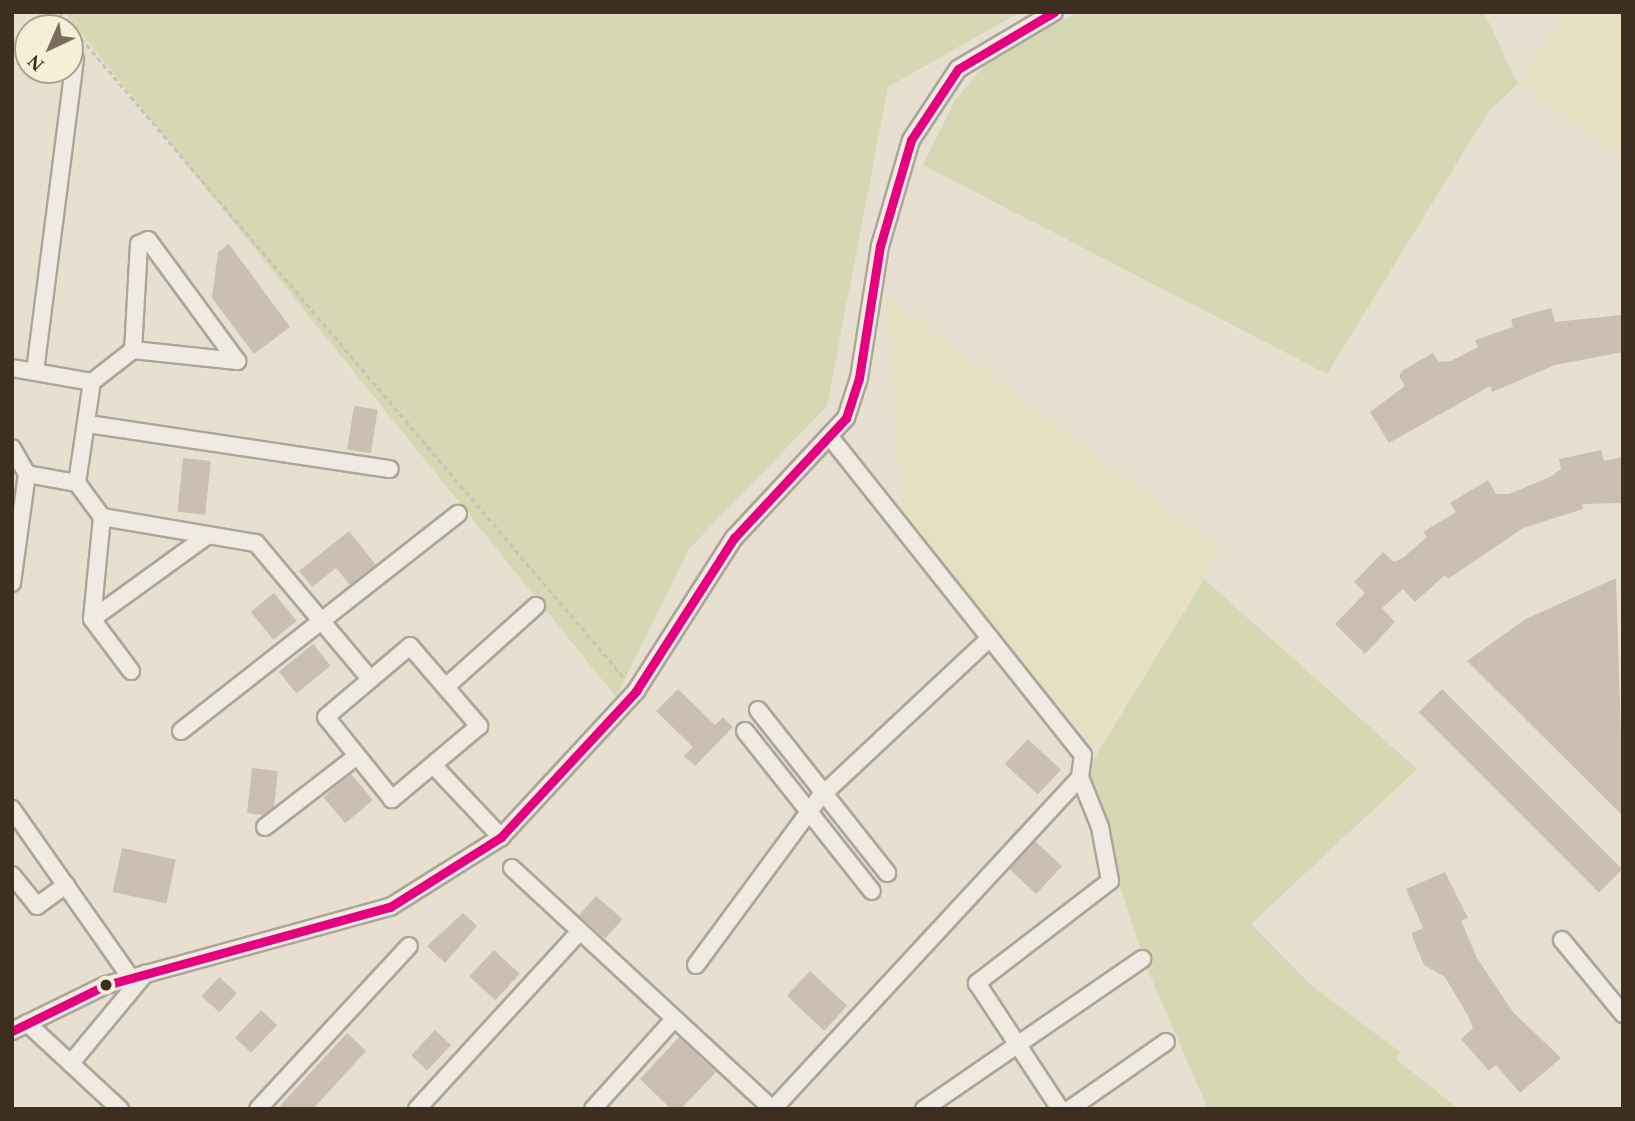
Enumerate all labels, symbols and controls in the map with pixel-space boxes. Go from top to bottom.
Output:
north arrow [14,14,84,84]
text: N [23,51,48,75]
unlabelled marker [99,978,113,992]

